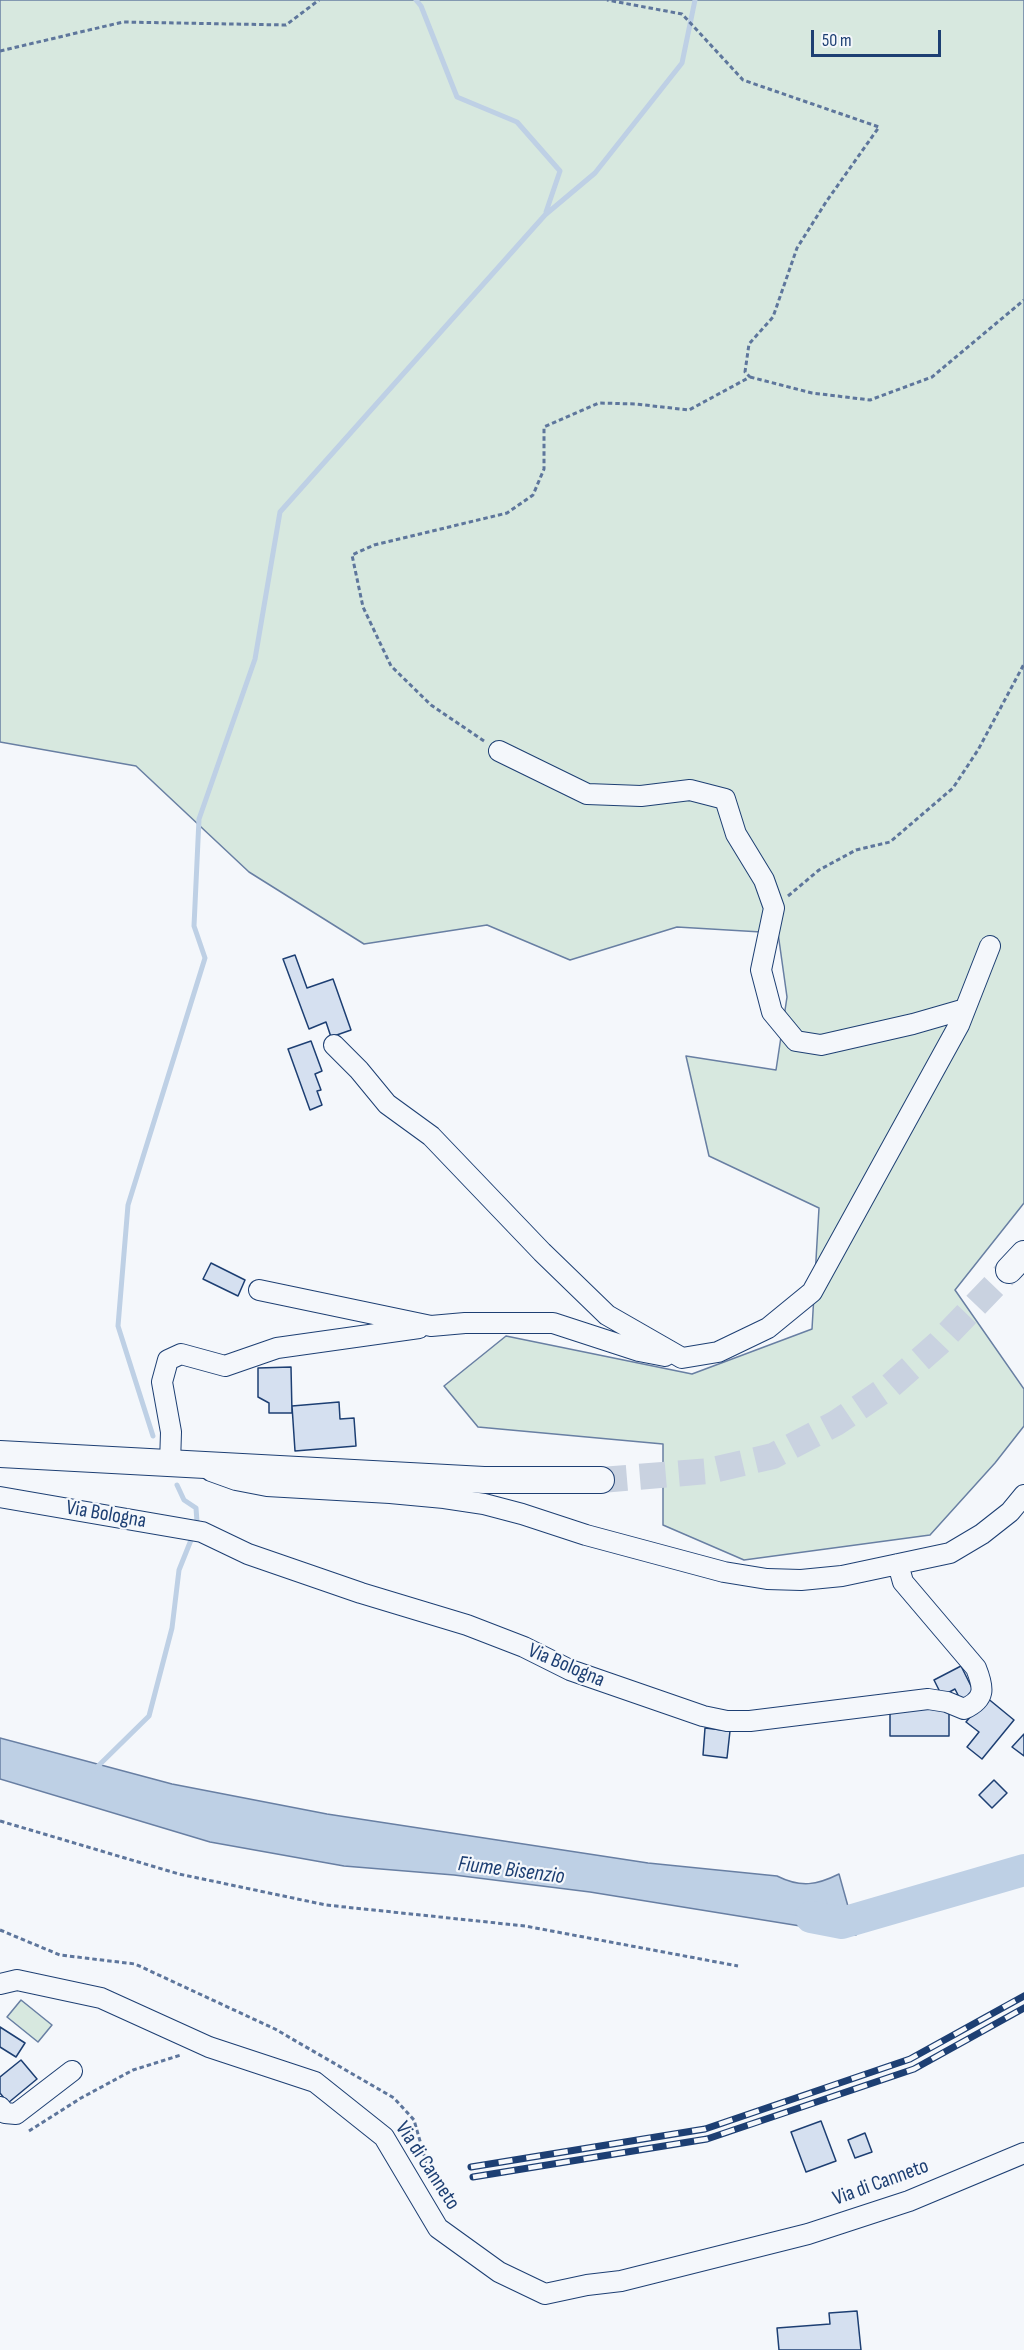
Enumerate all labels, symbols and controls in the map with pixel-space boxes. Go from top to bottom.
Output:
scale bar [814,18,944,56]
text: 50 m [822,30,852,51]
street label: Via Bologna [64,1496,148,1534]
street label: Via Bologna [524,1639,608,1693]
water label: Fiume Bisenzio [456,1851,566,1891]
street label: Via di Canneto [389,2117,465,2215]
street label: Via di Canneto [830,2154,932,2212]

